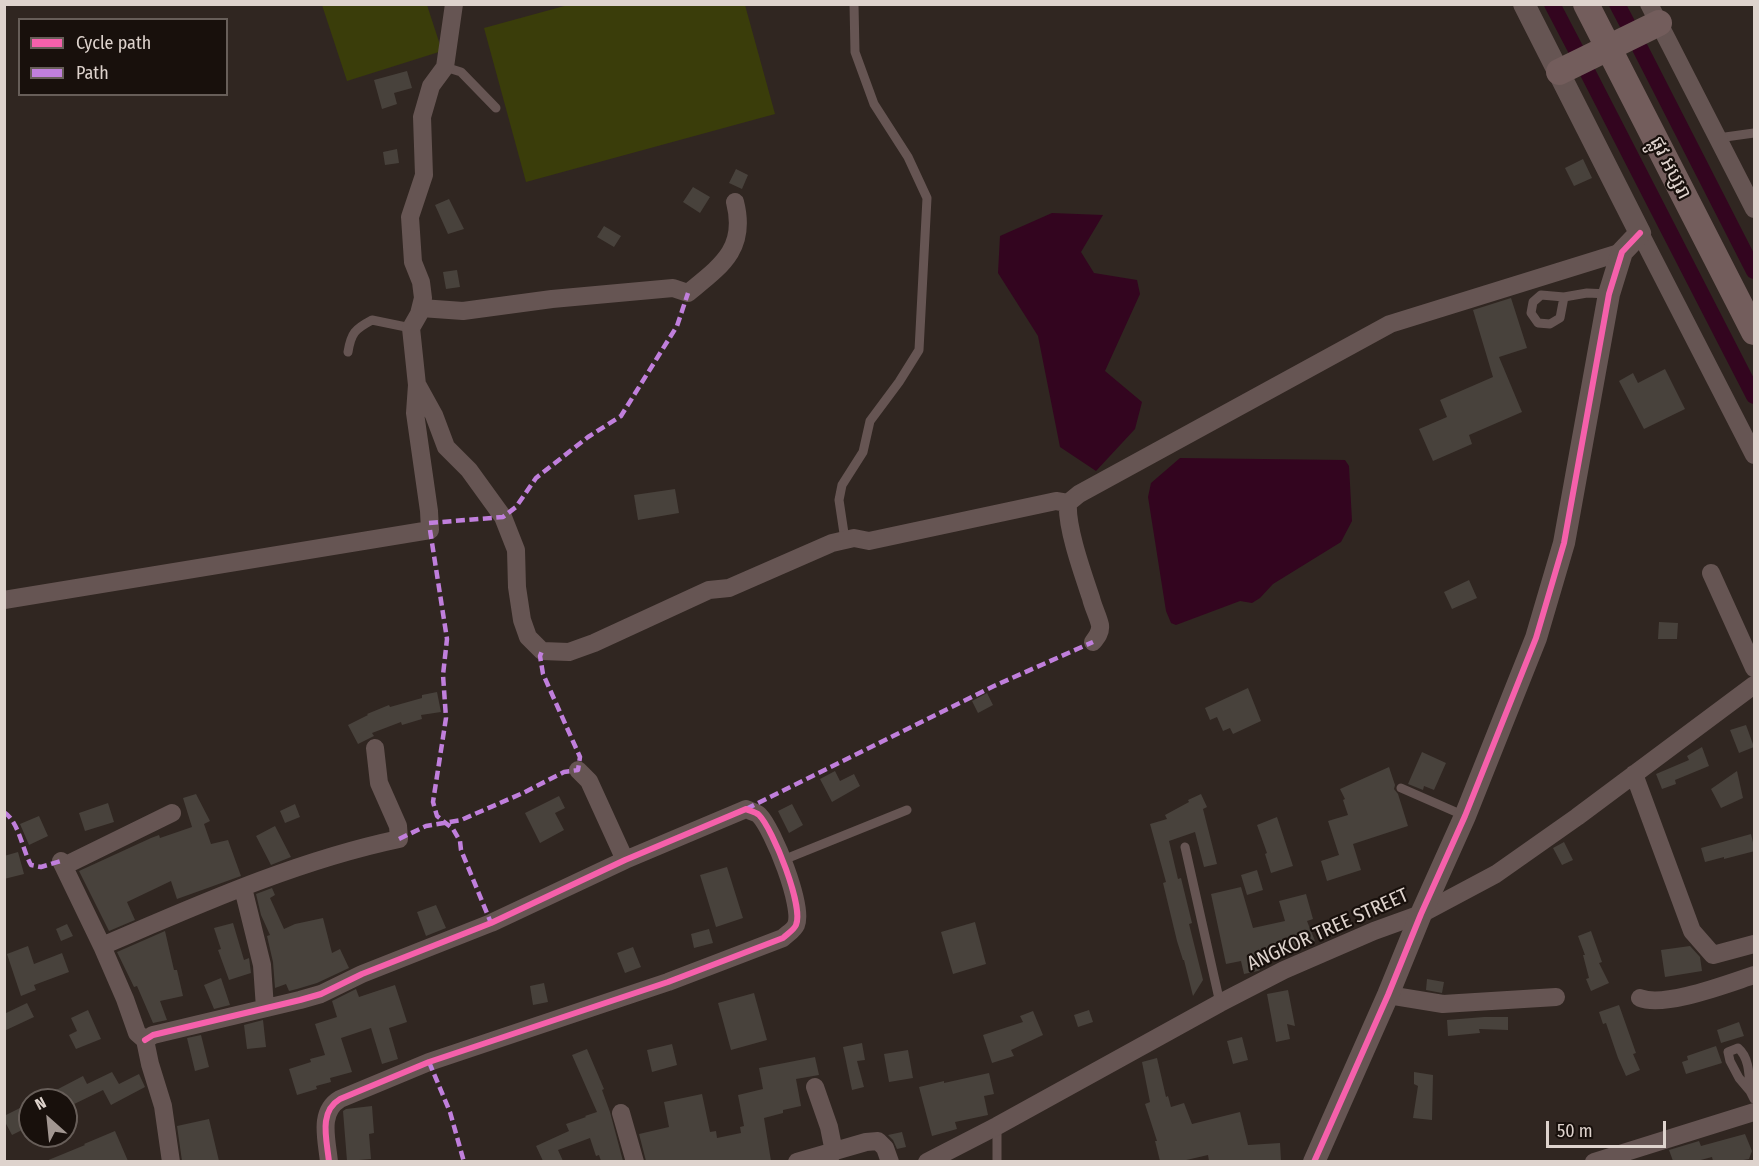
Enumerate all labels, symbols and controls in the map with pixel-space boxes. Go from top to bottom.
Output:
legend [18,18,228,96]
text: Cycle path [76,32,151,54]
text: Path [76,62,109,84]
street label: ផ្លូវ អប្សរា [1644,132,1696,204]
street label: ANGKOR TREE STREET [1244,884,1412,976]
north arrow [18,1088,78,1148]
text: N [32,1093,49,1114]
scale bar [1549,1109,1669,1147]
text: 50 m [1557,1120,1593,1142]

